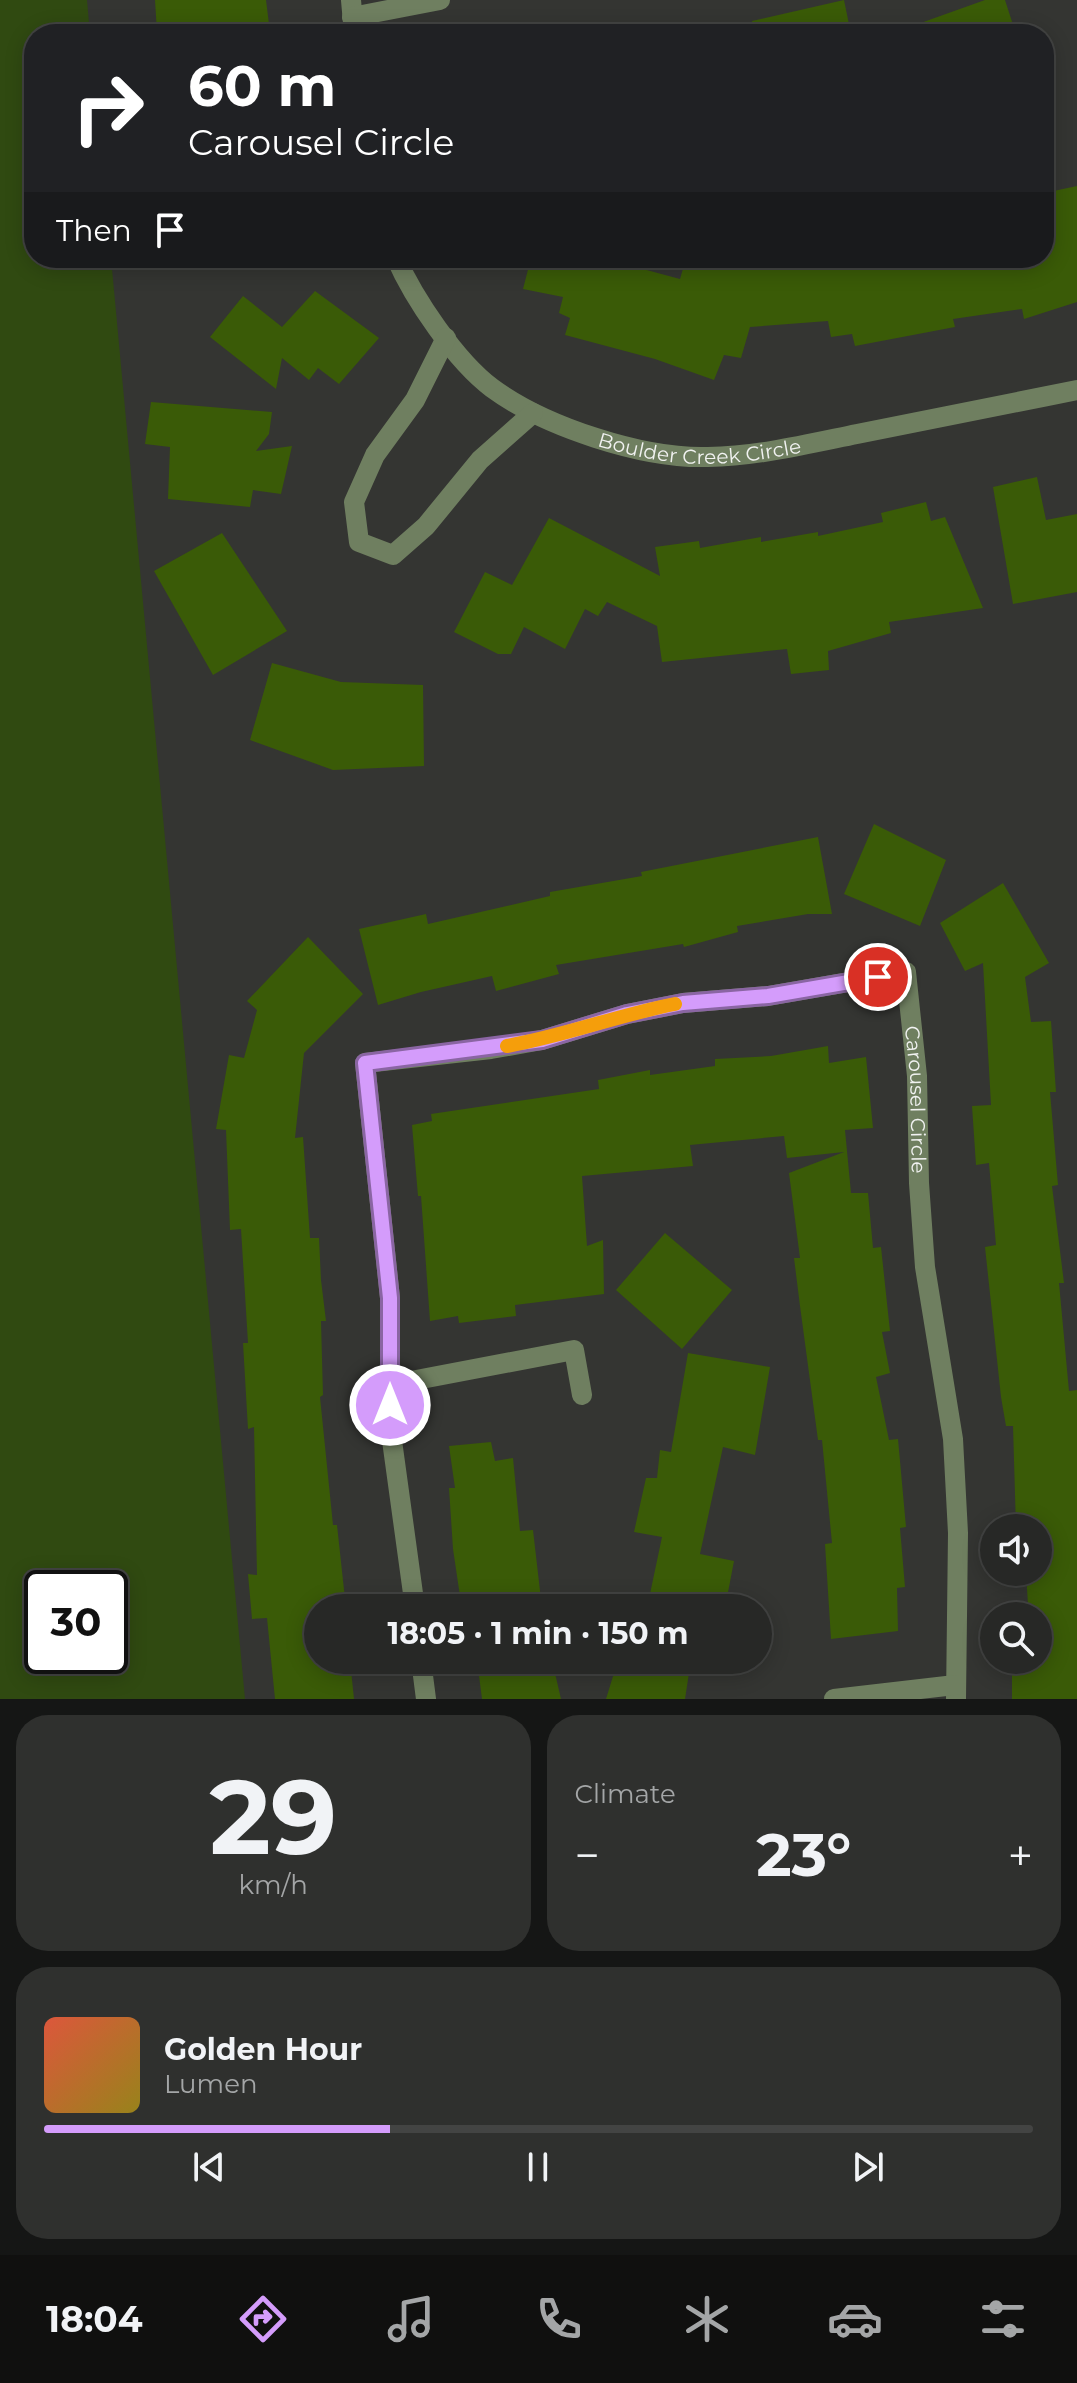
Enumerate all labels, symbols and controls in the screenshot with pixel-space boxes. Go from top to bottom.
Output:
text: 60 m [188,52,336,120]
icon: right [56,56,160,160]
text: Carousel Circle [188,120,454,164]
icon: arrive [148,208,192,252]
text: Then [56,212,132,249]
street label: Boulder Creek Circle [595,427,803,469]
pin [844,943,912,1011]
icon: arrive [856,955,900,999]
street label: Carousel Circle [900,1024,931,1174]
position arrow [348,1363,432,1447]
map controls [980,1514,1052,1674]
button: sound [980,1514,1052,1586]
speed limit sign: 30 [24,1570,128,1674]
button: search [980,1602,1052,1674]
text: 18:05 · 1 min · 150 m [387,1615,689,1652]
text: 29 [209,1753,337,1880]
text: Climate [575,1778,676,1810]
text: 23° [756,1818,851,1891]
text: − [575,1828,600,1882]
text: + [1008,1828,1033,1882]
text: km/h [239,1869,308,1901]
text: Golden Hour [164,2031,362,2068]
text: Lumen [164,2068,257,2100]
icon: previous [187,2145,231,2189]
icon: pause [516,2145,560,2189]
icon: next [846,2145,890,2189]
icon: directions [235,2291,291,2347]
icon: music [383,2291,439,2347]
icon: phone [531,2291,587,2347]
icon: climate [679,2291,735,2347]
icon: car [827,2291,883,2347]
icon: filters [975,2291,1031,2347]
text: 18:04 [46,2297,143,2341]

